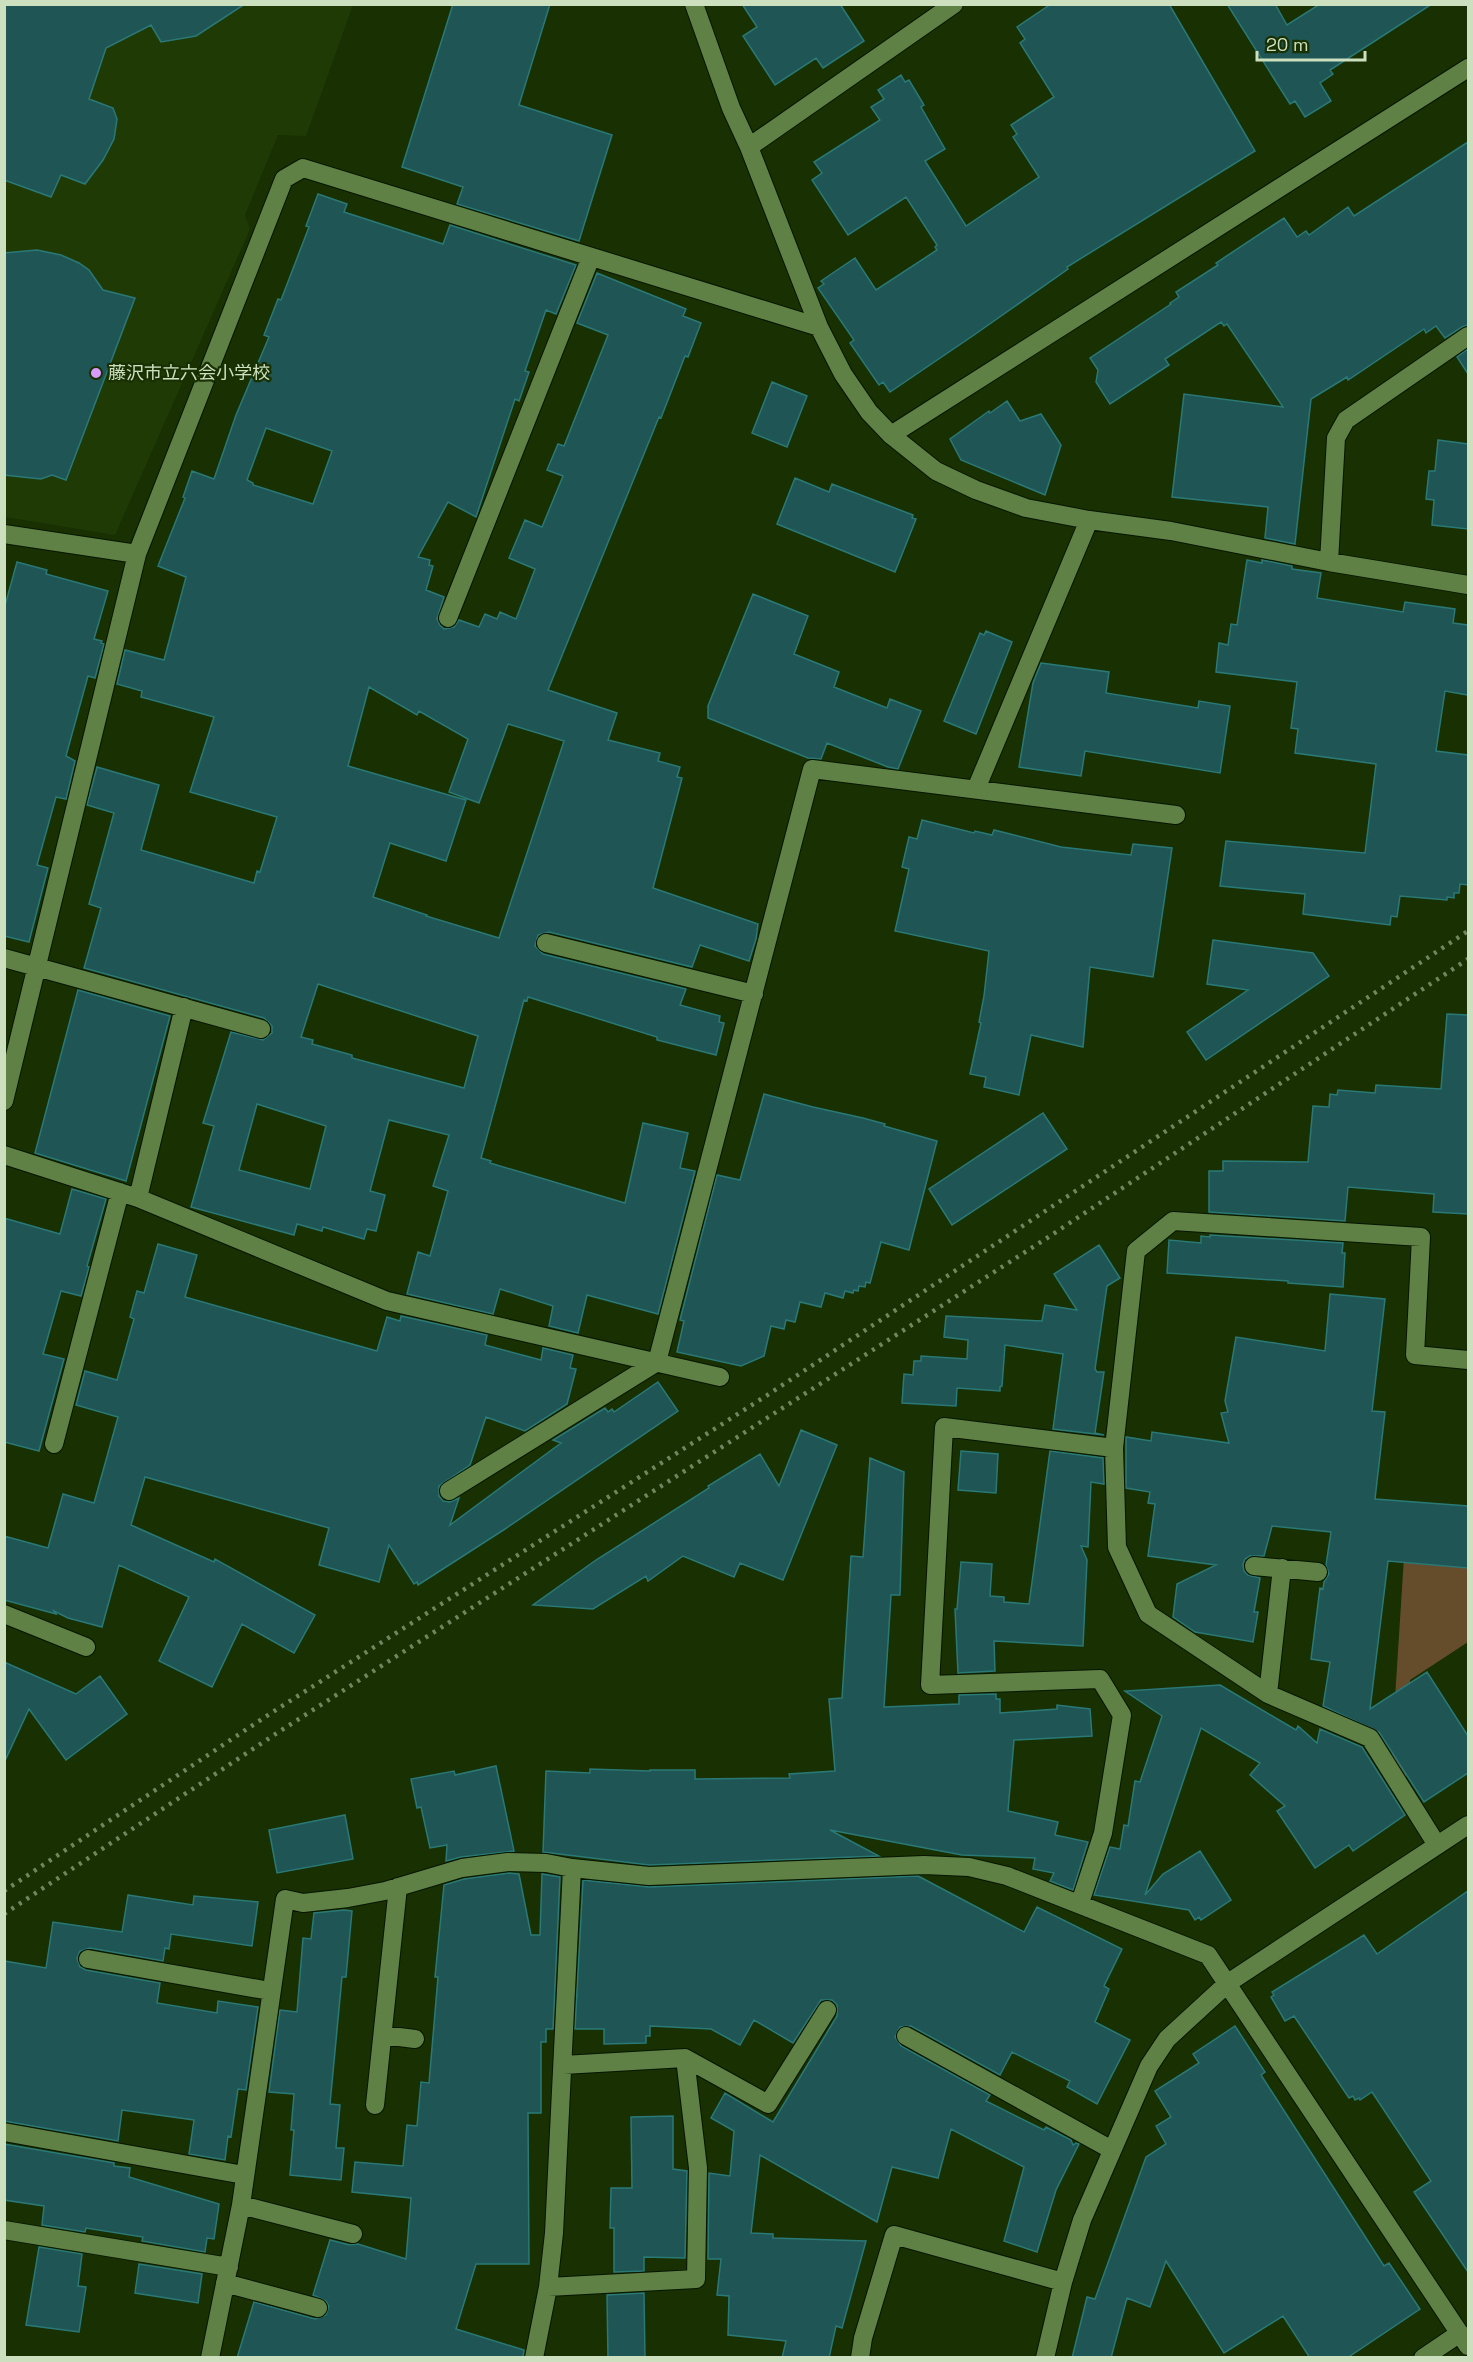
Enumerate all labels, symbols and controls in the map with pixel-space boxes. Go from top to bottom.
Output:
scale bar [1257,24,1365,62]
text: 20 m [1266,33,1309,56]
place label: 藤沢市立六会小学校 [108,361,270,384]
marker: 藤沢市立六会小学校 [89,366,103,380]

